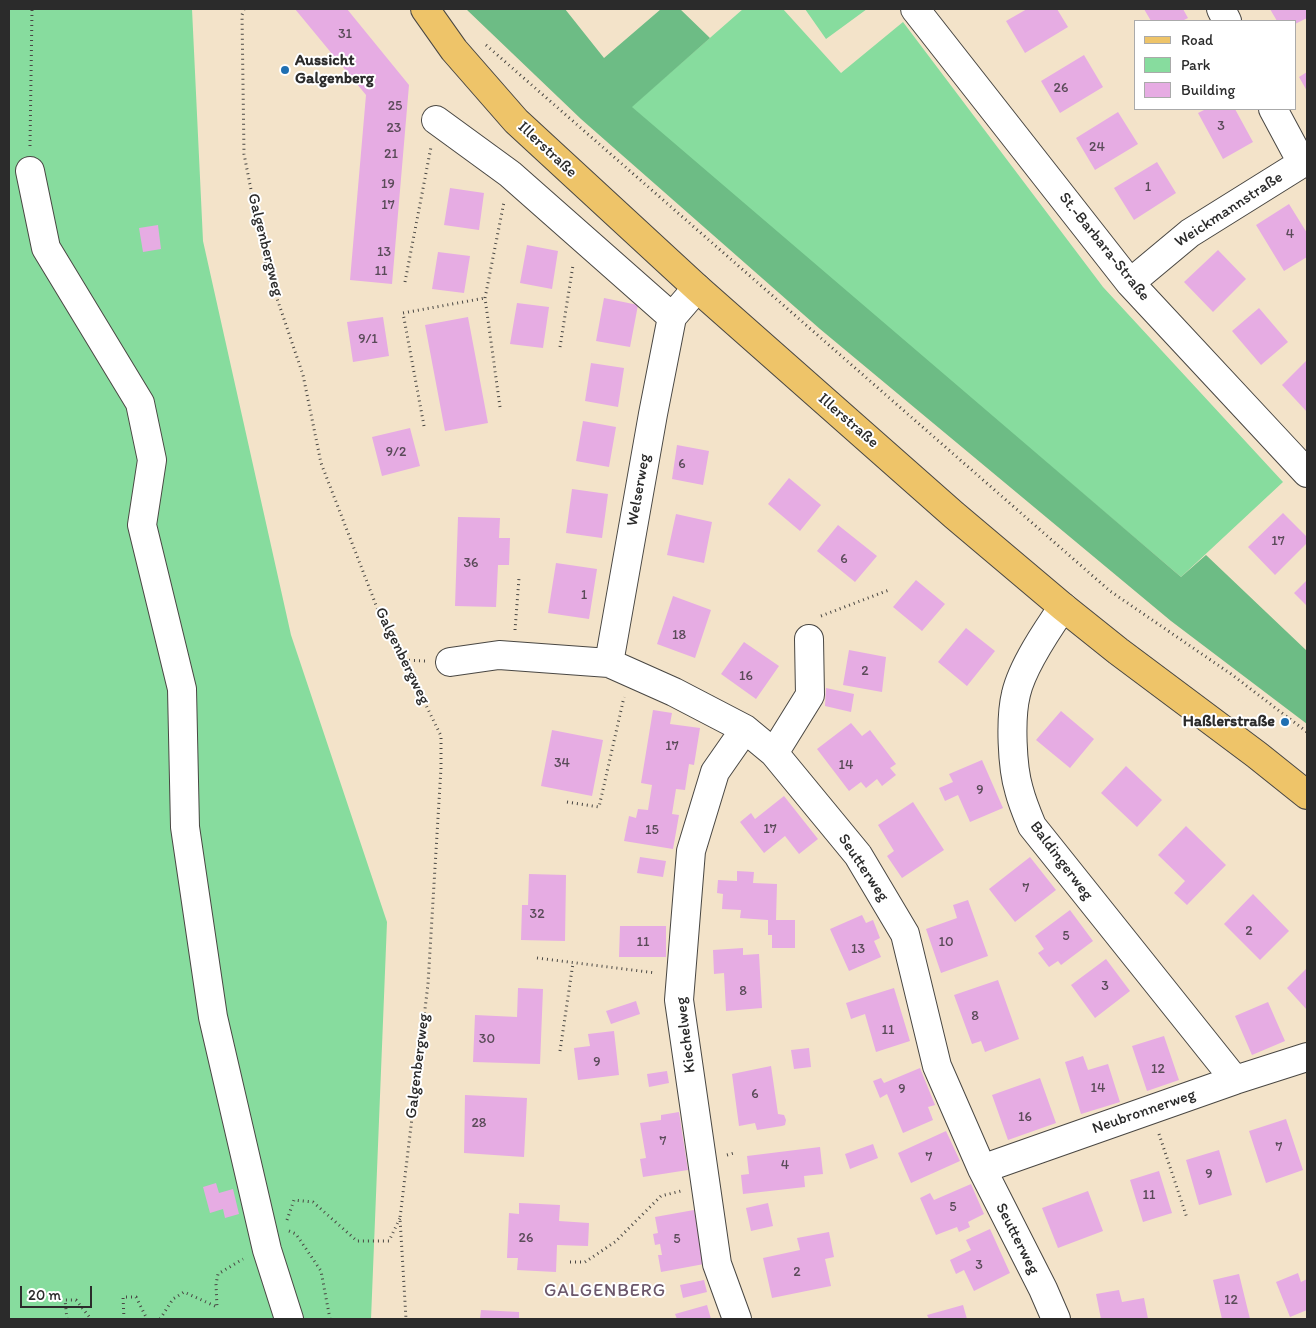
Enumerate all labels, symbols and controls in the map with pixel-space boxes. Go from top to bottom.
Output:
legend [1134,20,1296,110]
house number: 31 [338,26,352,42]
text: Road [1181,31,1213,49]
place label: Aussicht Galgenberg [295,51,374,89]
text: Park [1181,56,1211,74]
marker: Aussicht Galgenberg [279,64,291,76]
house number: 26 [1054,80,1068,96]
text: Building [1181,81,1235,99]
house number: 25 [388,98,402,114]
street label: Illerstraße [513,118,581,182]
house number: 3 [1217,118,1225,134]
house number: 23 [387,120,401,136]
house number: 24 [1089,139,1105,155]
house number: 21 [384,146,398,162]
street label: Weickmannstraße [1171,168,1287,252]
house number: 19 [381,176,395,192]
house number: 1 [1145,179,1151,195]
street label: St.-Barbara-Straße [1054,189,1154,305]
street label: Galgenbergweg [243,191,287,299]
house number: 17 [381,197,395,213]
house number: 4 [1286,226,1294,242]
house number: 13 [377,244,391,260]
house number: 11 [375,263,387,279]
house number: 9/1 [358,331,378,347]
street label: Illerstraße [814,390,882,452]
house number: 9/2 [386,444,406,460]
street label: Welserweg [623,452,655,528]
house number: 6 [678,456,686,472]
house number: 17 [1271,533,1285,549]
house number: 6 [840,551,848,567]
house number: 36 [463,555,479,571]
house number: 1 [581,587,587,603]
street label: Galgenbergweg [370,604,434,708]
house number: 18 [672,627,686,643]
house number: 2 [861,663,869,679]
house number: 16 [739,668,753,684]
place label: Haßlerstraße [1183,712,1275,732]
marker: Haßlerstraße [1279,716,1291,728]
house number: 17 [665,738,679,754]
house number: 34 [554,755,570,771]
house number: 14 [839,757,853,773]
house number: 9 [976,782,984,798]
street label: Baldingerweg [1025,818,1097,904]
house number: 17 [763,821,777,837]
house number: 15 [645,822,659,838]
street label: Seutterweg [833,830,893,906]
house number: 7 [1023,880,1029,896]
house number: 32 [530,906,544,922]
house number: 2 [1245,923,1253,939]
house number: 5 [1062,928,1070,944]
house number: 11 [637,934,649,950]
house number: 10 [938,934,954,950]
house number: 13 [851,941,865,957]
house number: 3 [1101,978,1109,994]
house number: 8 [739,983,747,999]
street label: Kiechelweg [672,996,700,1074]
house number: 8 [971,1008,979,1024]
street label: Galgenbergweg [402,1012,434,1120]
house number: 11 [882,1022,894,1038]
house number: 30 [479,1031,495,1047]
house number: 9 [593,1054,601,1070]
house number: 12 [1151,1061,1165,1077]
house number: 14 [1091,1080,1105,1096]
house number: 9 [898,1081,906,1097]
street label: Neubronnerweg [1090,1085,1198,1139]
house number: 6 [751,1086,759,1102]
house number: 16 [1018,1109,1032,1125]
house number: 28 [471,1115,487,1131]
house number: 7 [660,1133,666,1149]
house number: 7 [1276,1139,1282,1155]
house number: 7 [926,1149,932,1165]
house number: 4 [781,1157,789,1173]
house number: 9 [1205,1166,1213,1182]
house number: 11 [1143,1187,1155,1203]
house number: 5 [949,1199,957,1215]
street label: Seutterweg [991,1200,1043,1278]
house number: 26 [519,1230,533,1246]
house number: 5 [673,1231,681,1247]
house number: 3 [975,1257,983,1273]
house number: 2 [793,1264,801,1280]
scale bar [22,1276,95,1308]
district label: GALGENBERG [543,1280,667,1302]
text: 20 m [28,1286,61,1304]
house number: 12 [1224,1292,1238,1308]

